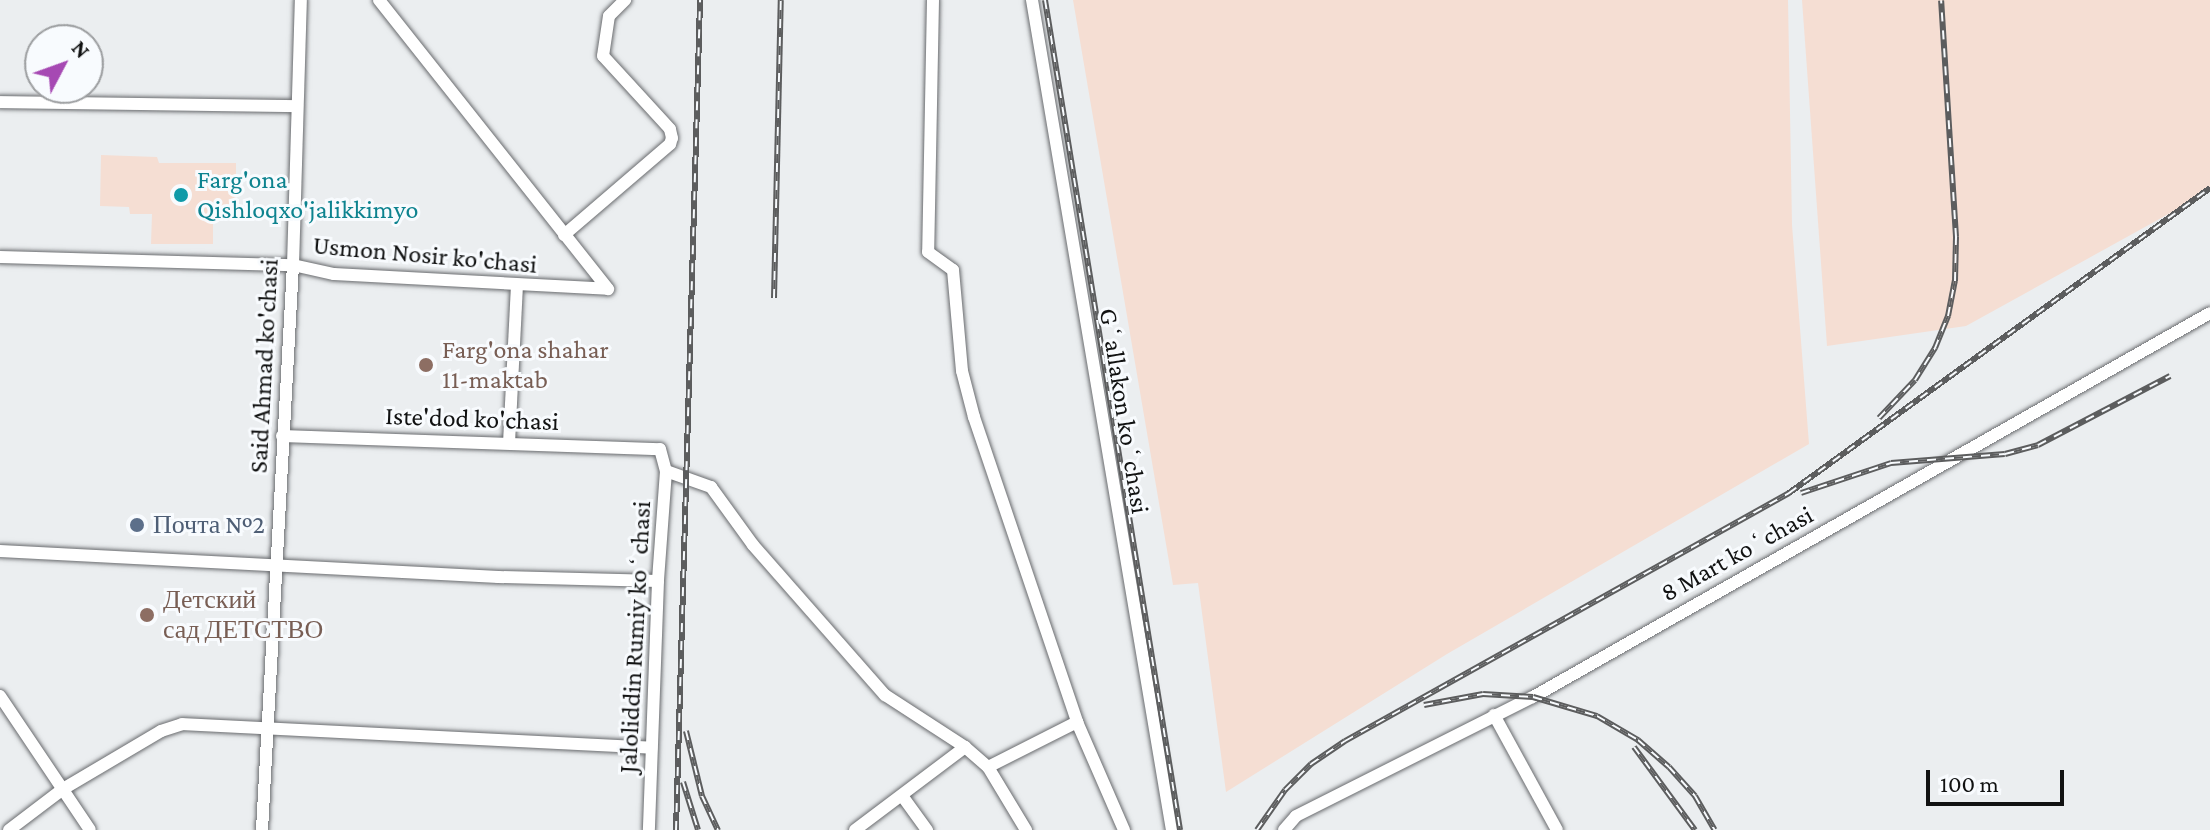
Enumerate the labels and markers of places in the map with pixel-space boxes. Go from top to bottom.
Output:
place label: Farg'ona Qishloqxo'jalikkimyo [197,164,418,226]
marker: Farg'ona Qishloqxo'jalikkimyo [172,186,190,204]
place label: Farg'ona shahar 11-maktab [442,334,609,396]
marker: Farg'ona shahar 11-maktab [417,356,435,374]
place label: Почта №2 [153,509,265,541]
marker: Почта №2 [128,516,146,534]
place label: Детский сад ДЕТСТВО [163,584,323,646]
marker: Детский сад ДЕТСТВО [138,606,156,624]

